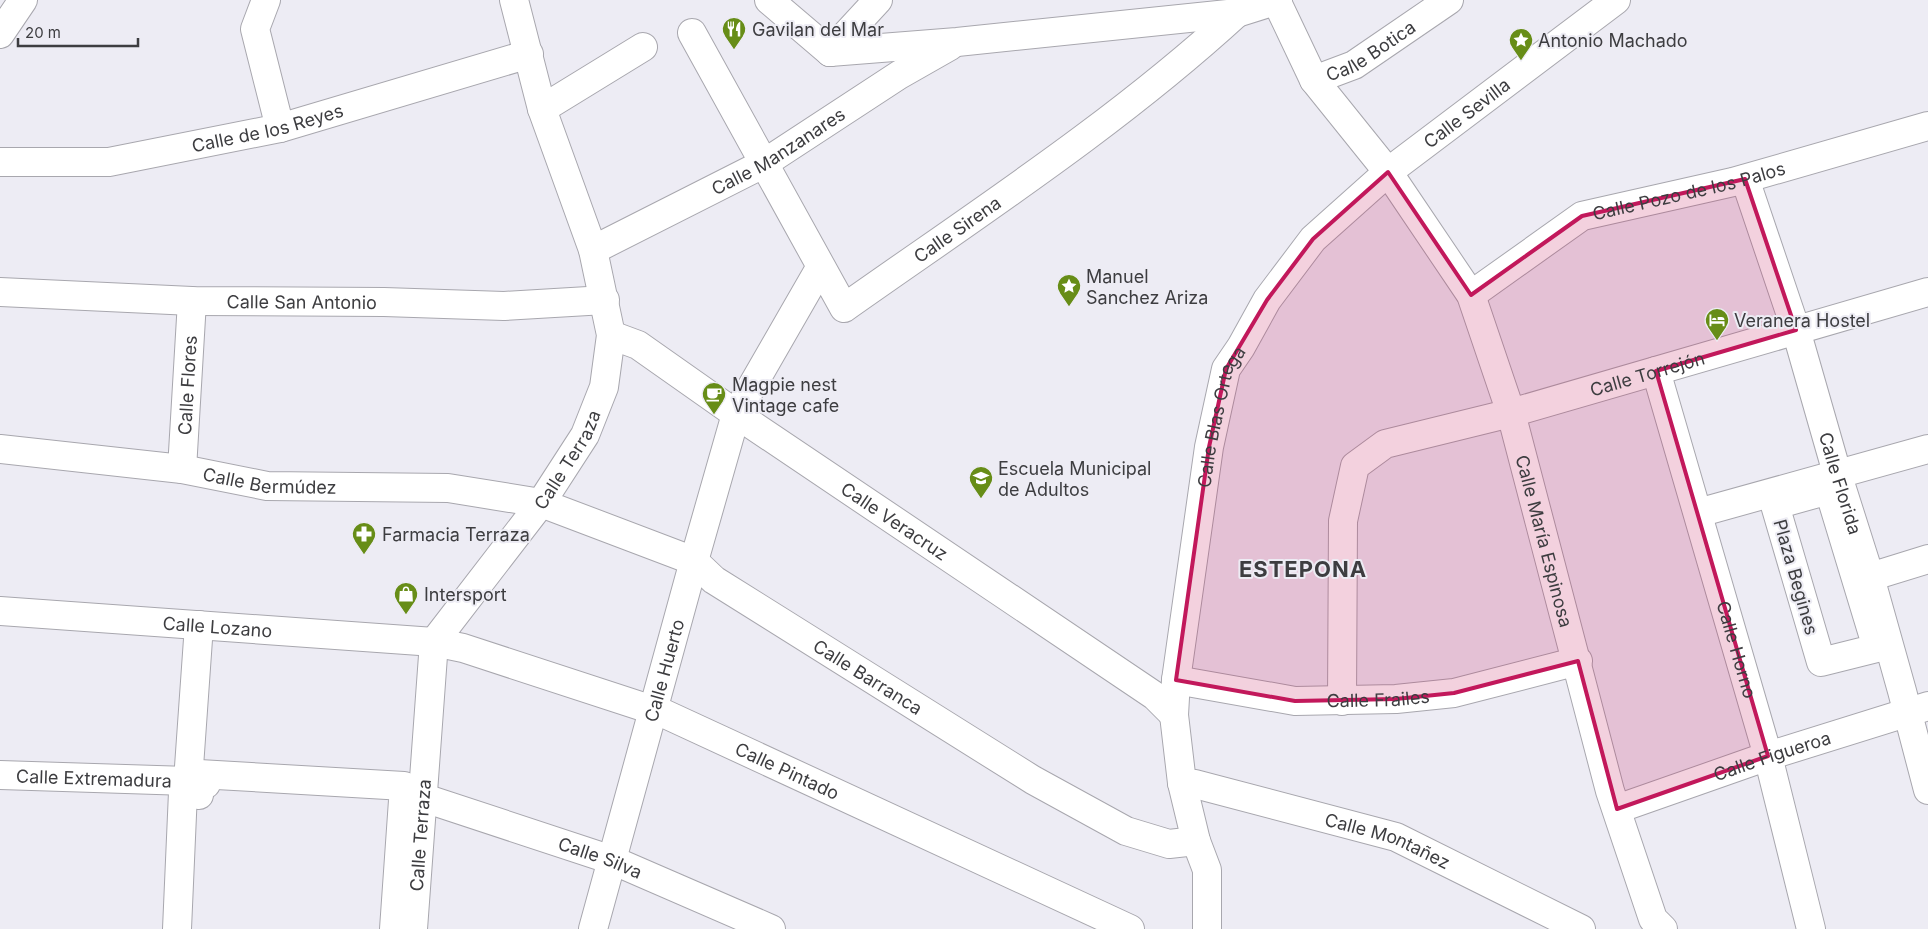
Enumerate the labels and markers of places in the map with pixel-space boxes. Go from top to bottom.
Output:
restaurant icon: Gavilan del Mar [721,16,747,50]
place label: Gavilan del Mar [752,19,884,40]
place icon: Antonio Machado [1508,27,1534,61]
place label: Antonio Machado [1538,30,1688,51]
place label: Manuel Sanchez Ariza [1086,266,1208,308]
place icon: Manuel Sanchez Ariza [1056,273,1082,307]
hotel icon: Veranera Hostel [1704,307,1730,341]
place label: Veranera Hostel [1734,310,1870,331]
place label: Magpie nest Vintage cafe [732,374,839,416]
cafe icon: Magpie nest Vintage cafe [701,381,727,415]
place label: Escuela Municipal de Adultos [998,458,1151,500]
school or university icon: Escuela Municipal de Adultos [968,465,994,499]
pharmacy icon: Farmacia Terraza [351,521,377,555]
place label: Farmacia Terraza [382,524,530,545]
shop icon: Intersport [393,581,419,615]
place label: Intersport [424,584,507,605]

